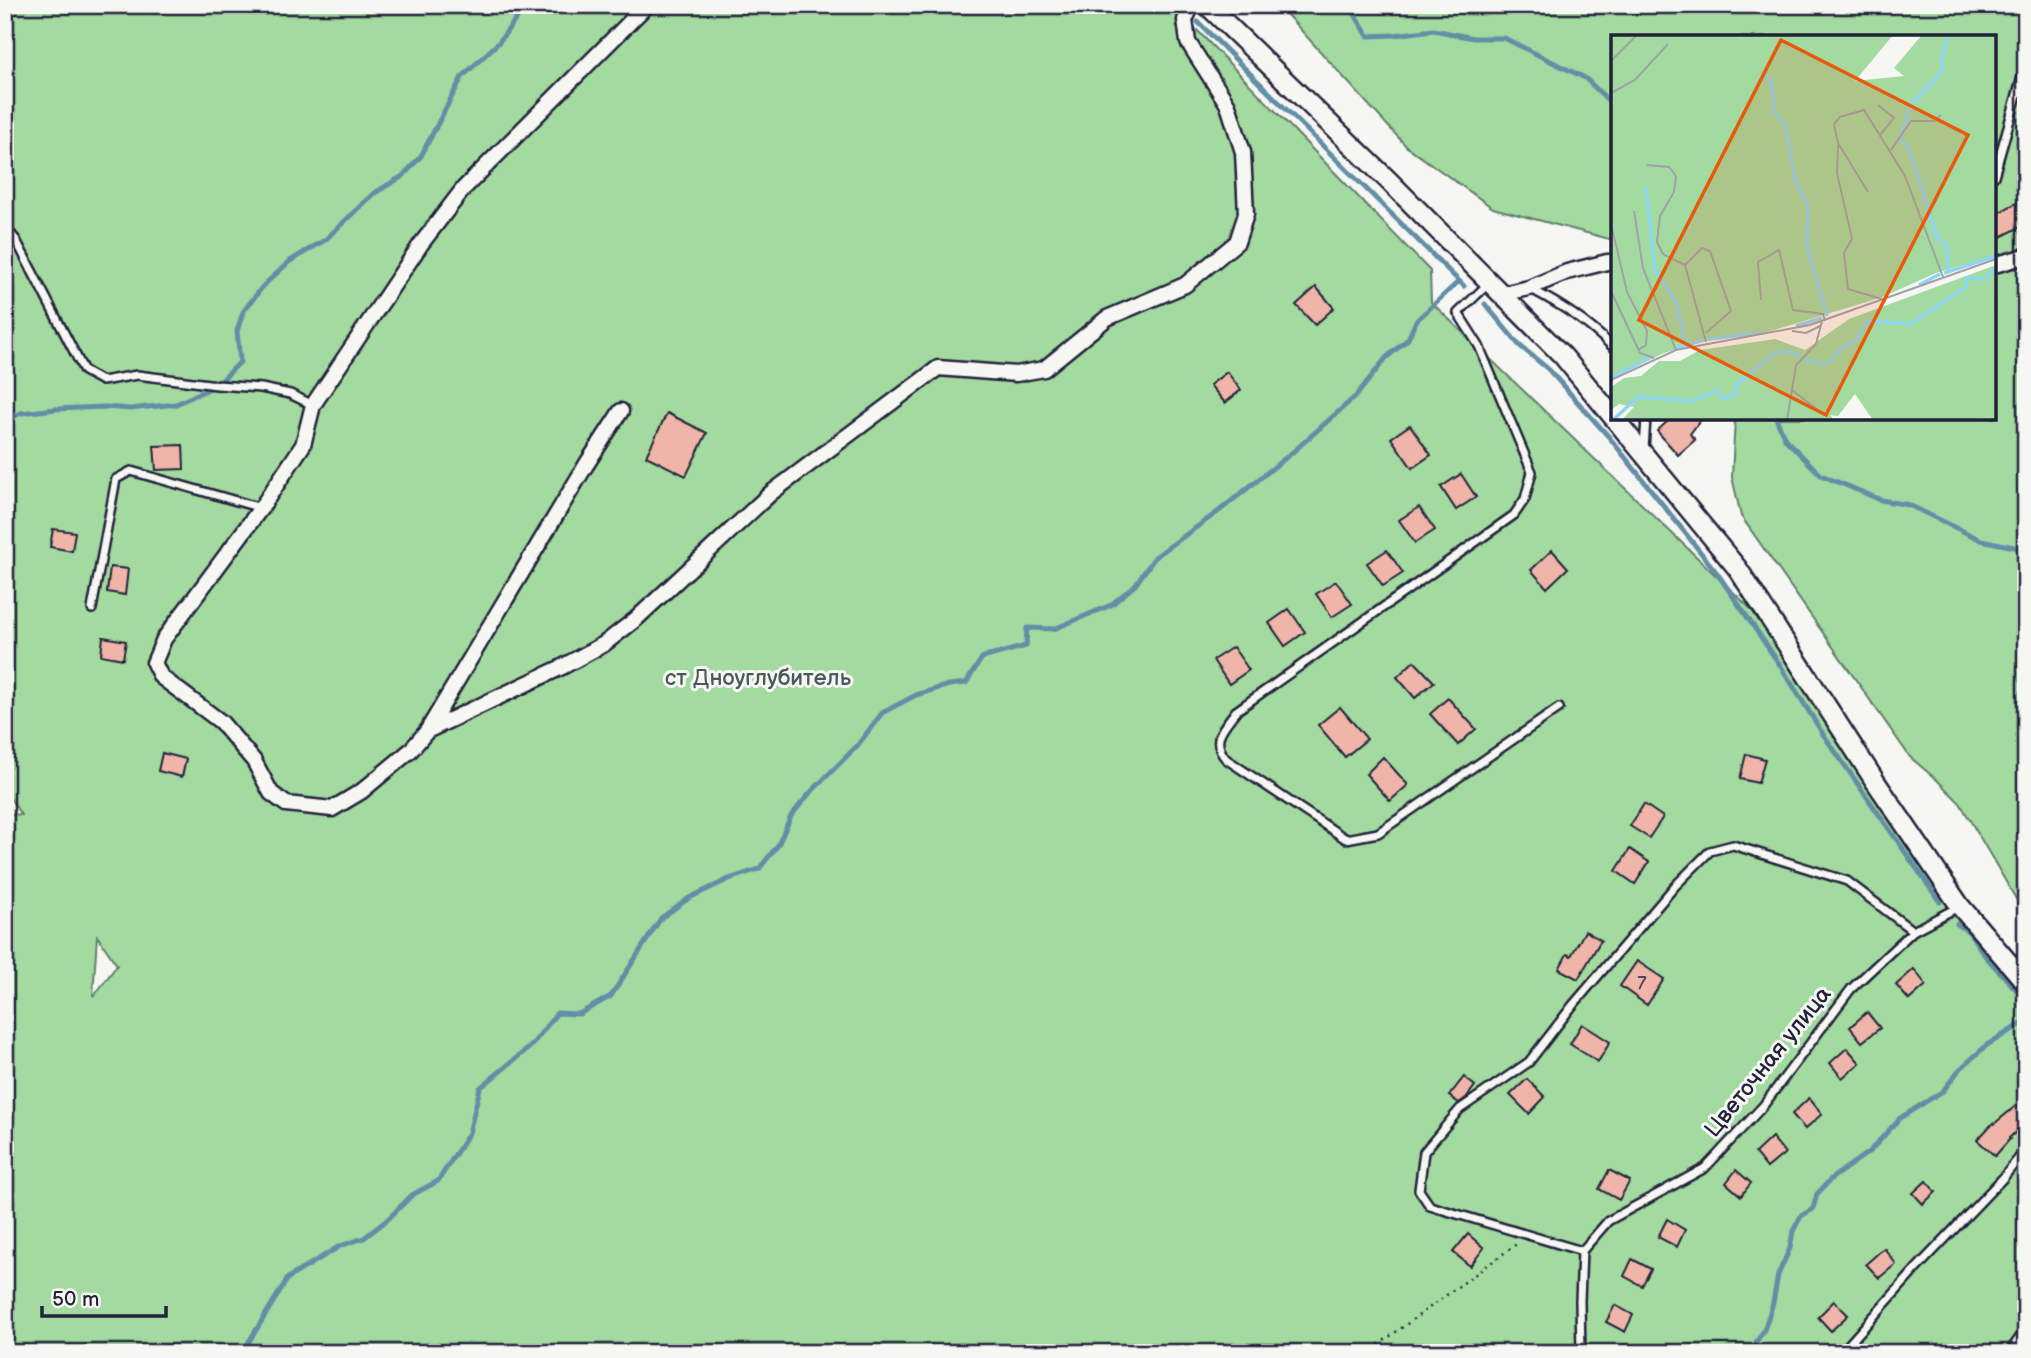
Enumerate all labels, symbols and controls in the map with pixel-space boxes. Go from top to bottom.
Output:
inset map [1611,35,1996,420]
park label: ст Дноуглубитель [665,664,851,692]
house number: 7 [1637,972,1647,995]
street label: Цветочная улица [1699,981,1838,1143]
scale bar [42,1274,166,1318]
text: 50 m [52,1287,99,1312]

